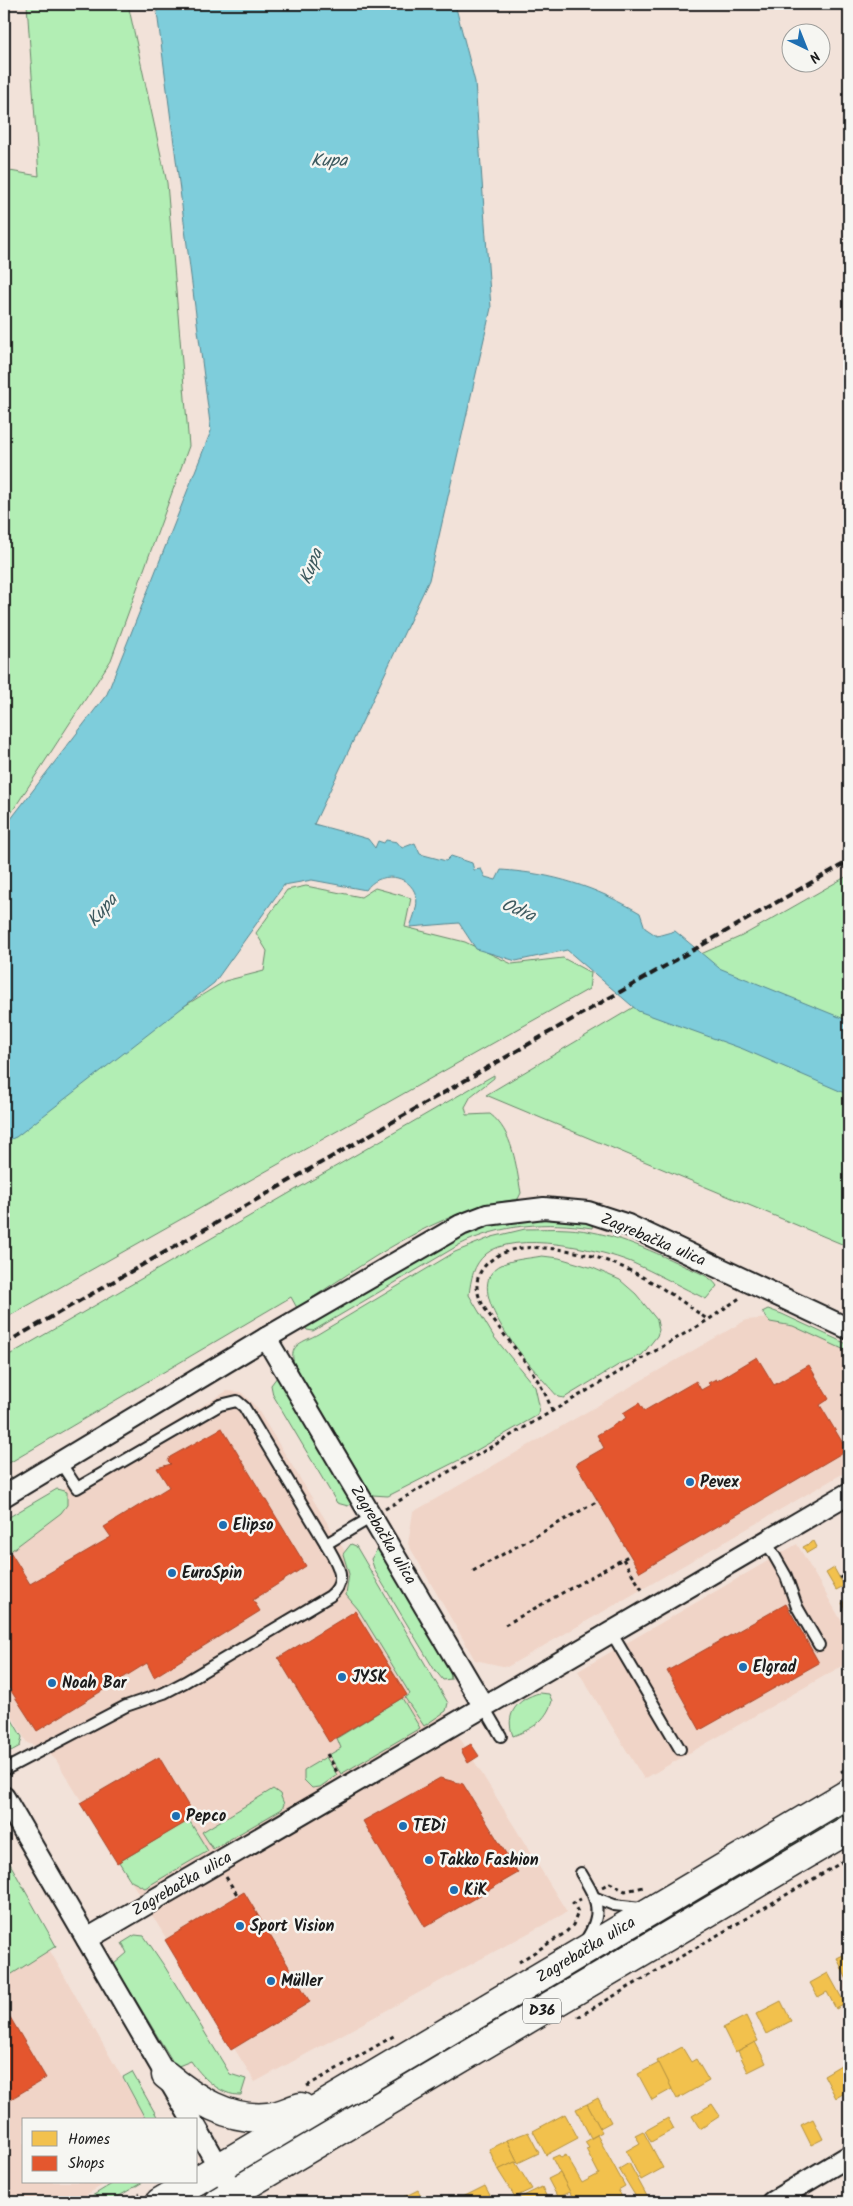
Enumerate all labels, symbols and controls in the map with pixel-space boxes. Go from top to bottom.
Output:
north arrow [780,22,830,72]
text: N [803,46,825,68]
water label: Kupa [311,147,349,176]
water label: Kupa [292,543,333,589]
water label: Kupa [80,887,127,934]
water label: Odra [497,891,541,931]
street label: Zagrebačka ulica [597,1207,709,1273]
place label: Pevex [700,1470,739,1495]
marker: Pevex [684,1476,696,1488]
street label: Zagrebačka ulica [343,1481,423,1589]
place label: Elipso [233,1513,274,1538]
marker: Elipso [217,1519,229,1531]
place label: EuroSpin [182,1561,242,1586]
marker: EuroSpin [166,1567,178,1579]
place label: Elgrad [753,1655,797,1680]
marker: Elgrad [737,1661,749,1673]
place label: JYSK [352,1665,388,1690]
place label: Noah Bar [62,1671,128,1696]
marker: JYSK [336,1671,348,1683]
marker: Noah Bar [46,1677,58,1689]
place label: Pepco [186,1804,226,1829]
marker: Pepco [170,1810,182,1822]
place label: TEDi [413,1814,446,1839]
marker: TEDi [397,1820,409,1832]
street label: Zagrebačka ulica [127,1845,237,1923]
place label: Takko Fashion [439,1848,539,1873]
marker: Takko Fashion [423,1854,435,1866]
place label: KiK [464,1878,488,1903]
marker: KiK [448,1884,460,1896]
street label: Zagrebačka ulica [532,1910,640,1990]
place label: Sport Vision [250,1914,335,1939]
marker: Sport Vision [234,1920,246,1932]
place label: Müller [281,1969,324,1994]
marker: Müller [265,1975,277,1987]
road number: D36 [523,1998,561,2024]
legend [22,2118,198,2184]
text: Homes [68,2128,111,2152]
text: Shops [68,2152,105,2176]

